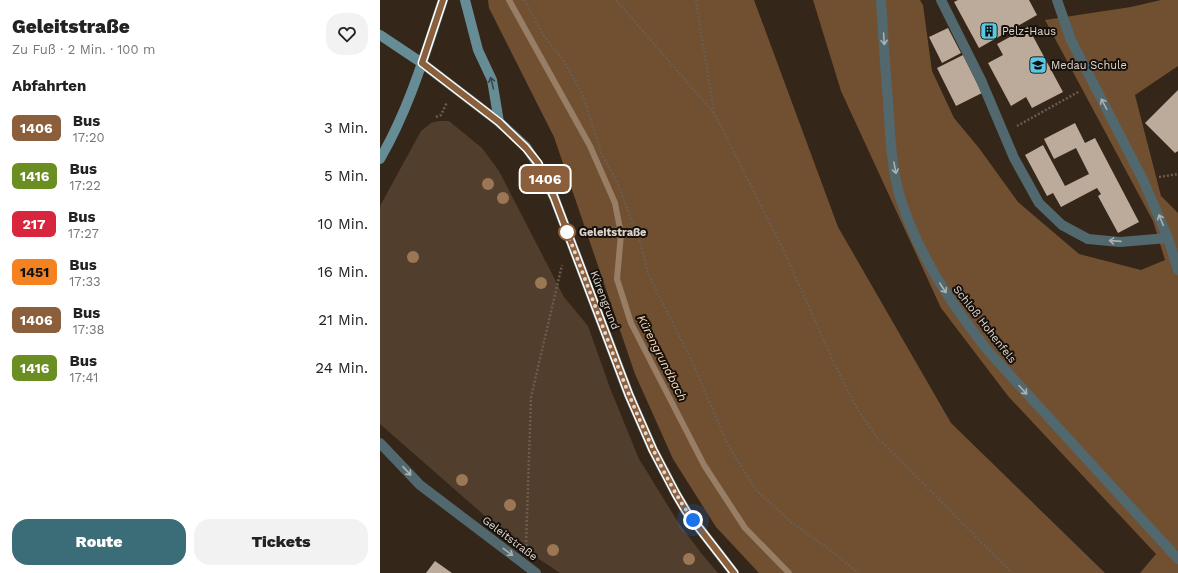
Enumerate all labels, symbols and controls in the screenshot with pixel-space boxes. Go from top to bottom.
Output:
button: heart [326,13,368,55]
text: Geleitstraße [12,15,130,38]
building icon: Pelz-Haus [979,21,999,41]
place label: Pelz-Haus [1002,25,1056,38]
one-way arrow [880,32,887,45]
text: Zu Fuß · 2 Min. · 100 m [12,42,155,57]
school or university icon: Medau Schule [1028,55,1048,75]
place label: Medau Schule [1051,59,1127,72]
text: Abfahrten [12,77,86,95]
one-way arrow [488,77,495,90]
one-way arrow [1099,98,1107,110]
text: Bus [73,112,100,130]
text: 3 Min. [324,119,368,137]
text: 1406 [20,120,53,136]
text: 17:20 [73,130,105,145]
text: Bus [69,160,97,178]
one-way arrow [891,161,899,174]
line badge: 1406 [517,166,573,192]
text: 5 Min. [324,167,368,185]
text: 1416 [20,168,49,184]
text: 1406 [529,171,561,187]
text: 17:22 [69,178,101,193]
text: Bus [68,208,96,226]
text: 10 Min. [318,215,368,233]
one-way arrow [1156,215,1164,227]
text: 217 [23,216,45,232]
marker: Geleitstraße [558,223,576,241]
text: 17:27 [68,226,99,241]
place label: Geleitstraße [579,226,646,239]
one-way arrow [1109,238,1122,245]
text: Bus [69,256,97,274]
text: 16 Min. [318,263,368,281]
text: 1451 [20,264,49,280]
street label: Kürengrund [587,269,622,331]
text: 17:33 [69,274,101,289]
one-way arrow [939,282,947,293]
street label: Schloß Hohenfels [950,283,1019,366]
text: Bus [73,304,100,322]
text: 21 Min. [318,311,368,329]
text: 1406 [20,312,53,328]
water label: Kürengrundbach [634,312,690,404]
text: 17:38 [73,322,105,337]
text: Bus [69,352,97,370]
text: 24 Min. [315,359,368,377]
text: 1416 [20,360,49,376]
text: 17:41 [69,370,98,385]
one-way arrow [1019,385,1028,395]
one-way arrow [402,466,411,476]
your location [683,510,703,530]
street label: Geleitstraße [480,513,540,563]
button: Route [12,519,186,565]
button: Tickets [194,519,368,565]
one-way arrow [503,548,514,556]

